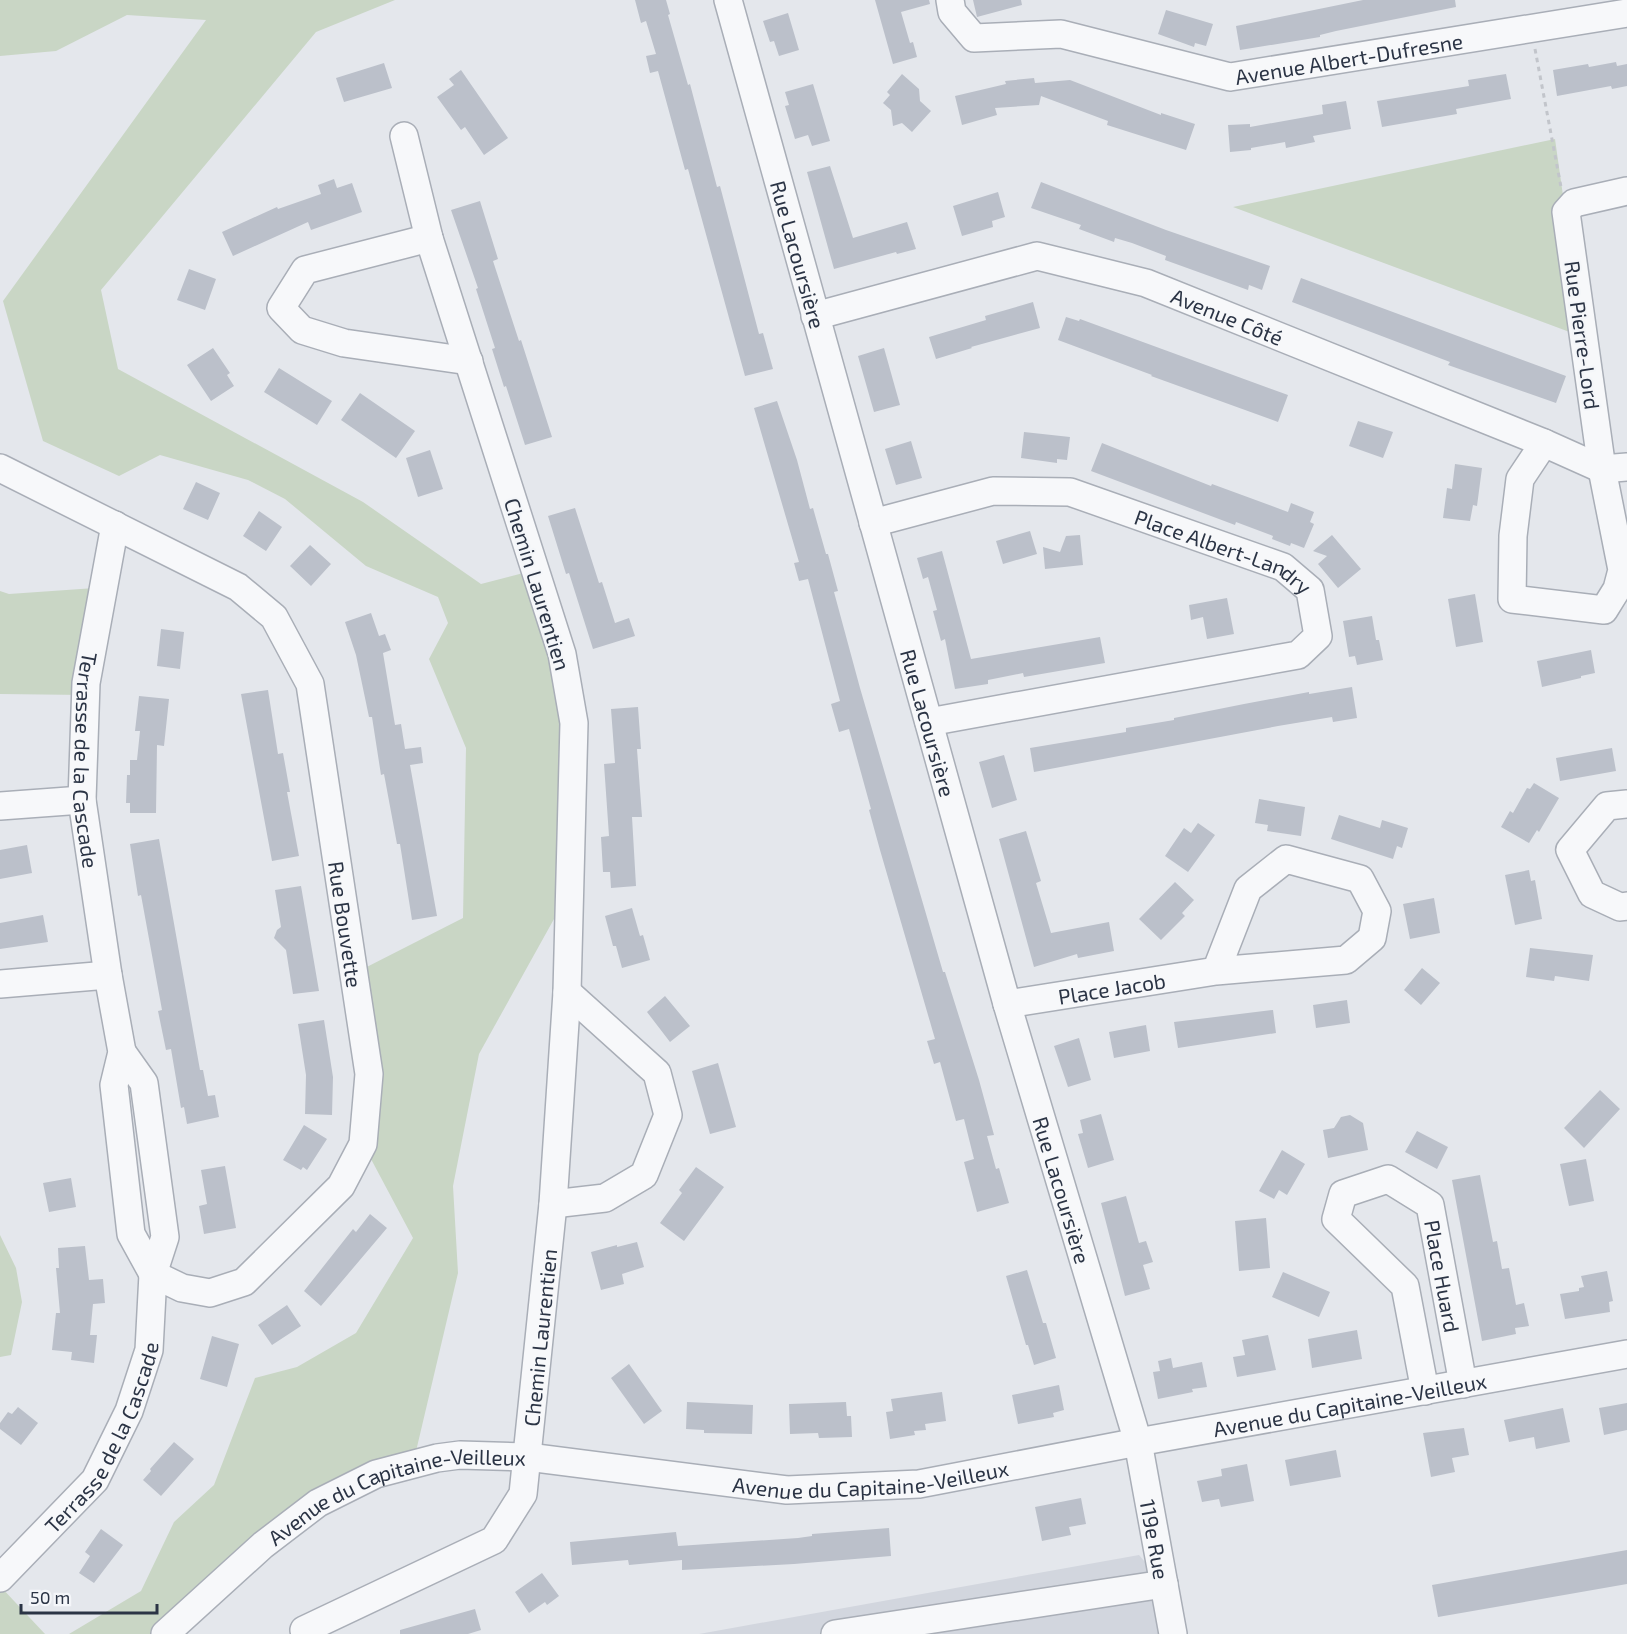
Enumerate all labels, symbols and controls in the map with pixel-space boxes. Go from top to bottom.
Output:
street label: Avenue Albert-Dufresne [1233,27,1465,89]
street label: Rue Lacoursière [766,178,831,331]
street label: Rue Pierre-Lord [1560,259,1606,411]
street label: Avenue Côté [1168,282,1287,349]
street label: Chemin Laurentien [500,495,576,673]
street label: Place Albert-Landry [1132,503,1317,599]
street label: Rue Lacoursière [896,646,961,799]
street label: Terrasse de la Cascade [69,650,104,870]
street label: Rue Bouvette [324,859,368,989]
street label: Place Jacob [1056,967,1167,1008]
street label: Rue Lacoursière [1029,1113,1096,1266]
street label: Place Huard [1420,1218,1466,1334]
street label: Chemin Laurentien [518,1247,561,1428]
street label: Terrasse de la Cascade [39,1342,162,1537]
street label: Avenue du Capitaine-Veilleux [1211,1367,1488,1441]
street label: Avenue du Capitaine-Veilleux [263,1442,526,1549]
street label: Avenue du Capitaine-Veilleux [731,1455,1010,1503]
street label: 119e Rue [1136,1497,1175,1581]
scale bar [21,1577,158,1615]
text: 50 m [30,1586,70,1608]

